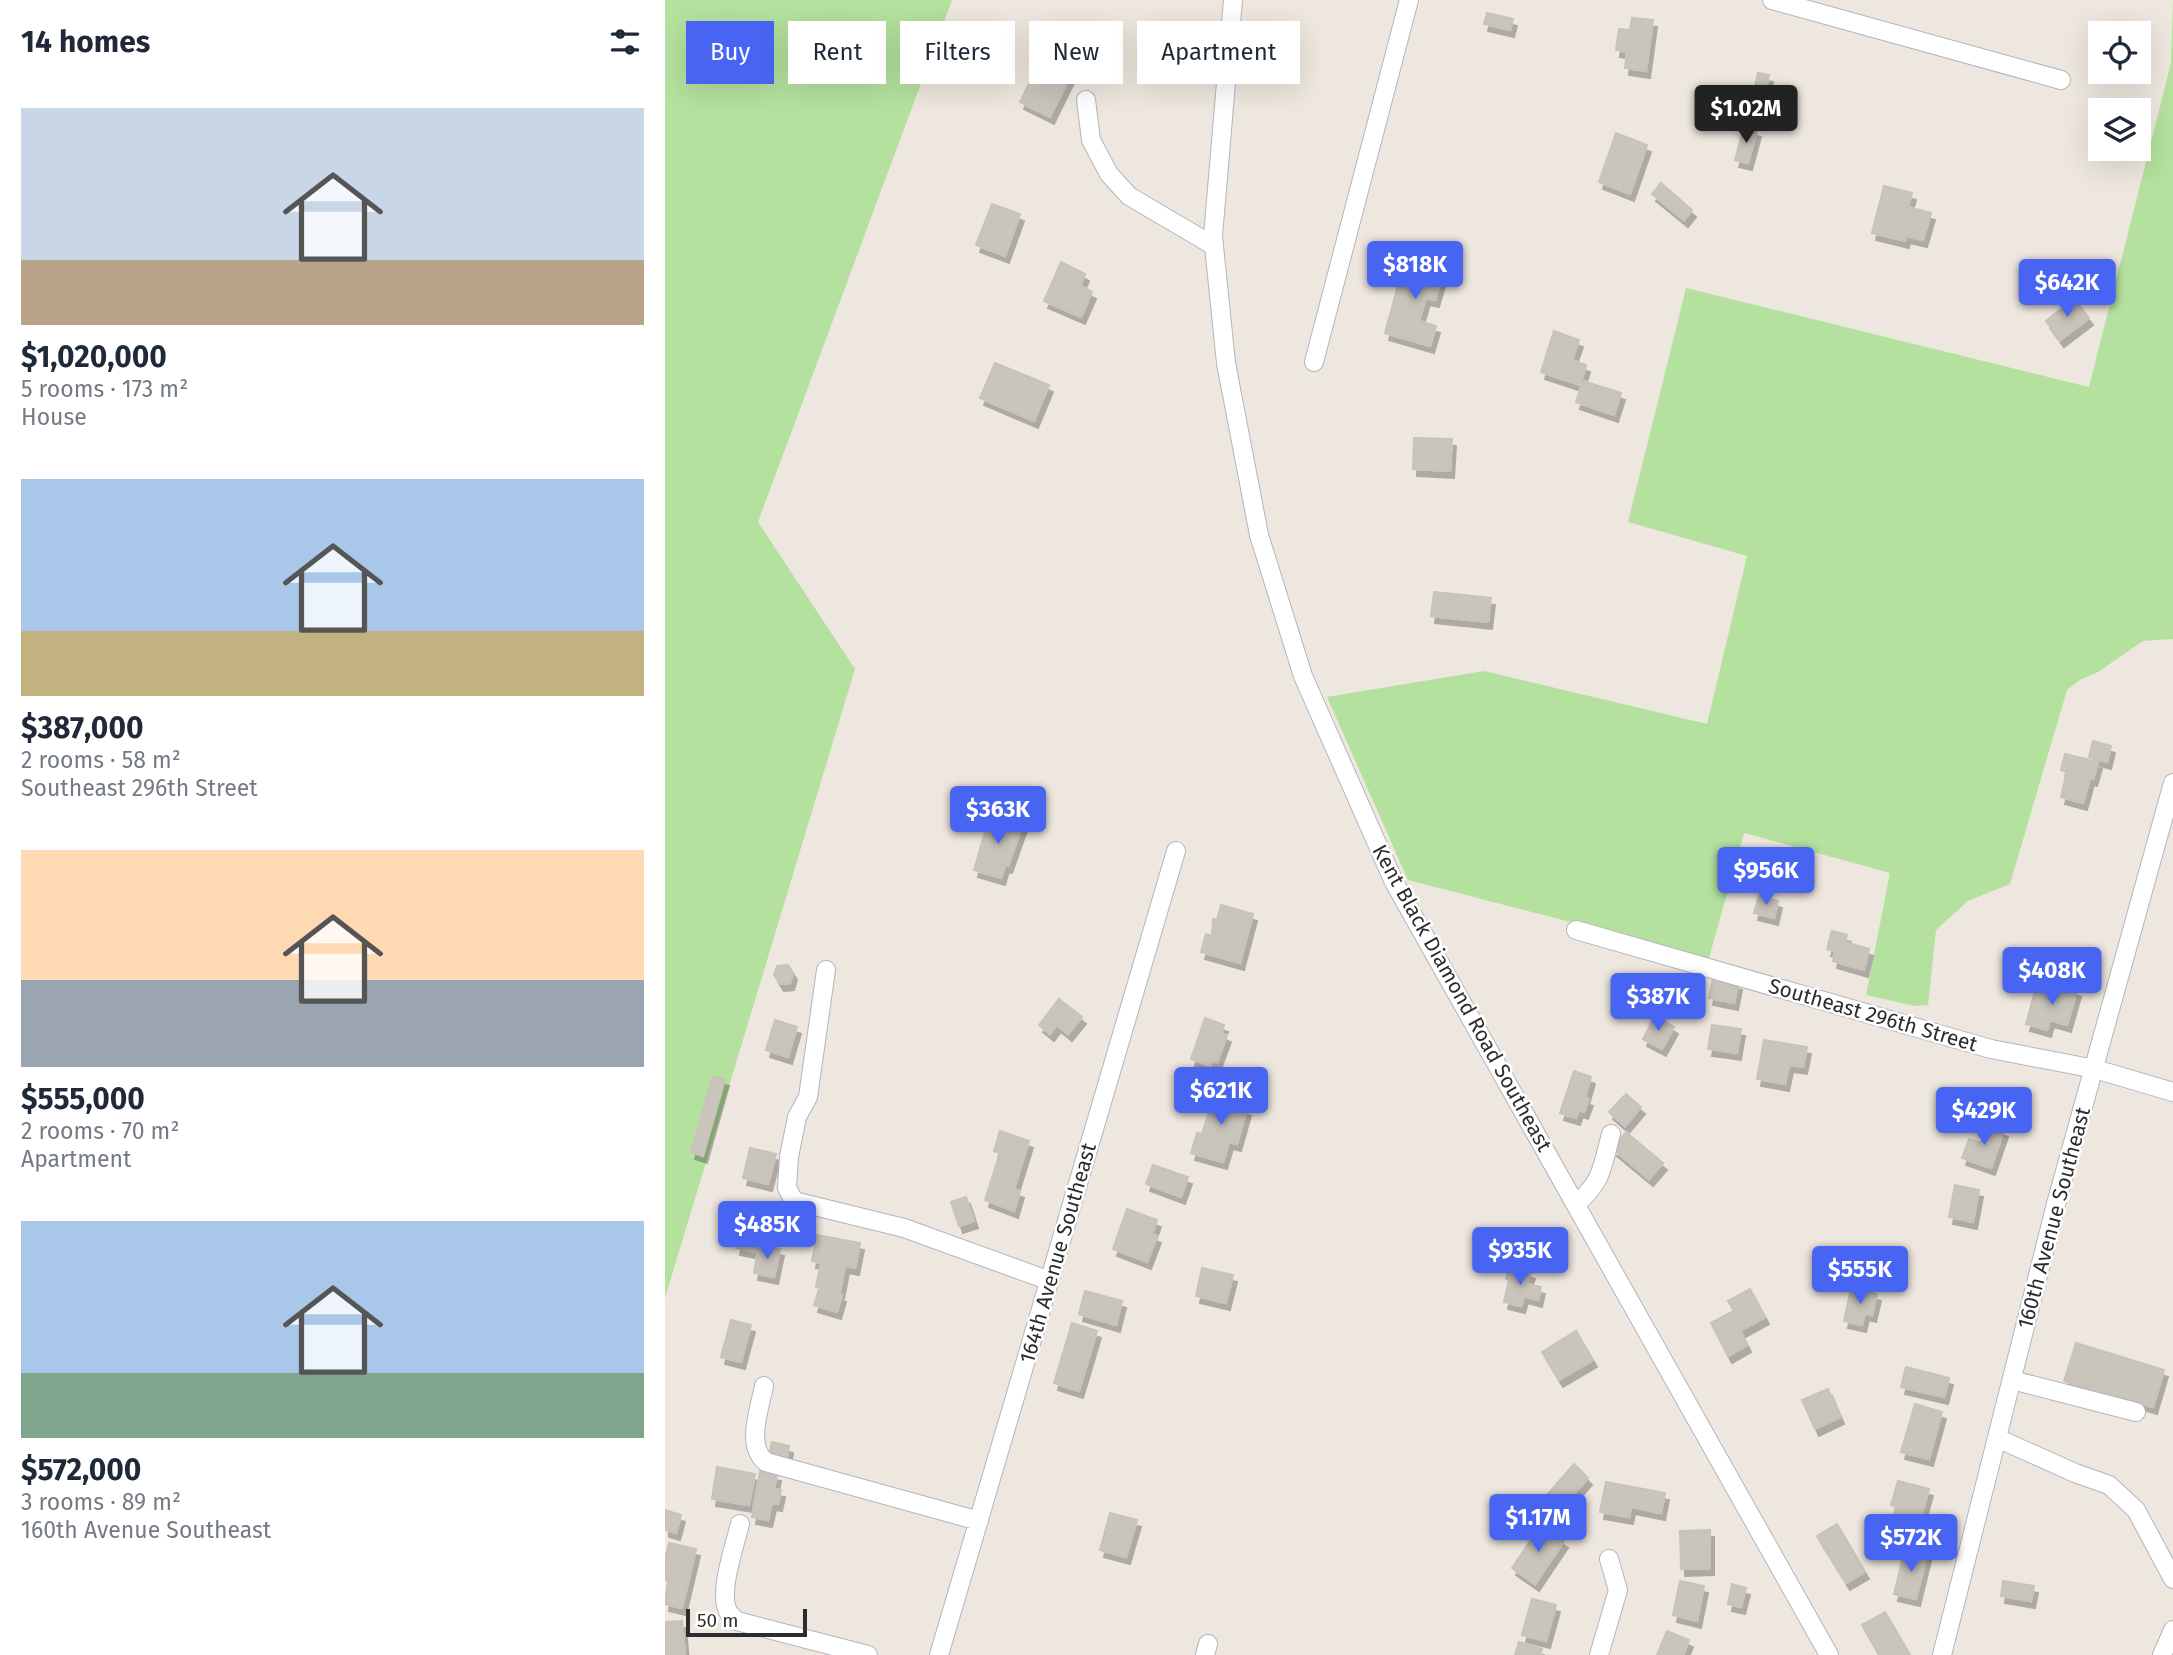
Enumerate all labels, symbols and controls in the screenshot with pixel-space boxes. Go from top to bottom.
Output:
chip: Buy [686,21,774,84]
chip: Rent [788,21,886,84]
chip: Filters [900,21,1015,84]
chip: New [1029,21,1123,84]
chip: Apartment [1137,21,1300,84]
map controls [2088,21,2151,161]
button: locate [2088,21,2151,84]
icon: filters [606,23,644,61]
text: 14 homes [21,24,150,60]
pin: $1.02M [1689,86,1803,145]
text: $1.02M [1711,94,1781,122]
button: layers [2088,98,2151,161]
icon: home [270,154,396,280]
pin: $818K [1366,242,1464,301]
text: $818K [1383,250,1447,278]
pin: $642K [2018,260,2116,319]
text: $642K [2035,268,2099,296]
text: $1,020,000 [21,339,167,375]
text: 5 rooms · 173 m² [21,375,188,403]
text: House [21,403,87,431]
icon: home [270,525,396,651]
text: $387,000 [21,710,144,746]
text: 2 rooms · 58 m² [21,746,181,774]
text: Southeast 296th Street [21,774,258,802]
pin: $363K [949,786,1047,846]
text: $363K [966,795,1030,823]
street label: Kent Black Diamond Road Southeast [1367,840,1558,1156]
pin: $956K [1717,848,1815,907]
text: $956K [1734,856,1799,884]
icon: home [270,896,396,1022]
pin: $408K [2003,948,2101,1007]
text: $408K [2019,956,2086,984]
street label: Southeast 296th Street [1766,973,1981,1057]
pin: $387K [1609,974,1707,1033]
text: $387K [1627,982,1689,1010]
pin: $621K [1172,1068,1270,1127]
text: $621K [1190,1076,1252,1104]
text: $555,000 [21,1081,145,1117]
pin: $429K [1935,1088,2033,1147]
text: $429K [1952,1096,2016,1124]
street label: 160th Avenue Southeast [2012,1104,2096,1332]
text: 2 rooms · 70 m² [21,1117,179,1145]
street label: 164th Avenue Southeast [1014,1140,1102,1366]
text: Apartment [21,1145,131,1173]
pin: $485K [718,1202,816,1261]
text: $485K [734,1210,800,1238]
pin: $935K [1471,1228,1569,1287]
text: $935K [1488,1236,1552,1264]
pin: $555K [1811,1246,1909,1306]
text: $555K [1828,1255,1892,1283]
icon: home [270,1267,396,1393]
text: $572,000 [21,1452,141,1488]
text: 3 rooms · 89 m² [21,1488,181,1516]
pin: $1.17M [1481,1494,1595,1554]
text: $1.17M [1505,1503,1571,1531]
pin: $572K [1862,1514,1960,1574]
text: 160th Avenue Southeast [21,1516,271,1544]
text: $572K [1880,1523,1942,1551]
scale bar [686,1606,807,1638]
text: 50 m [697,1609,738,1632]

